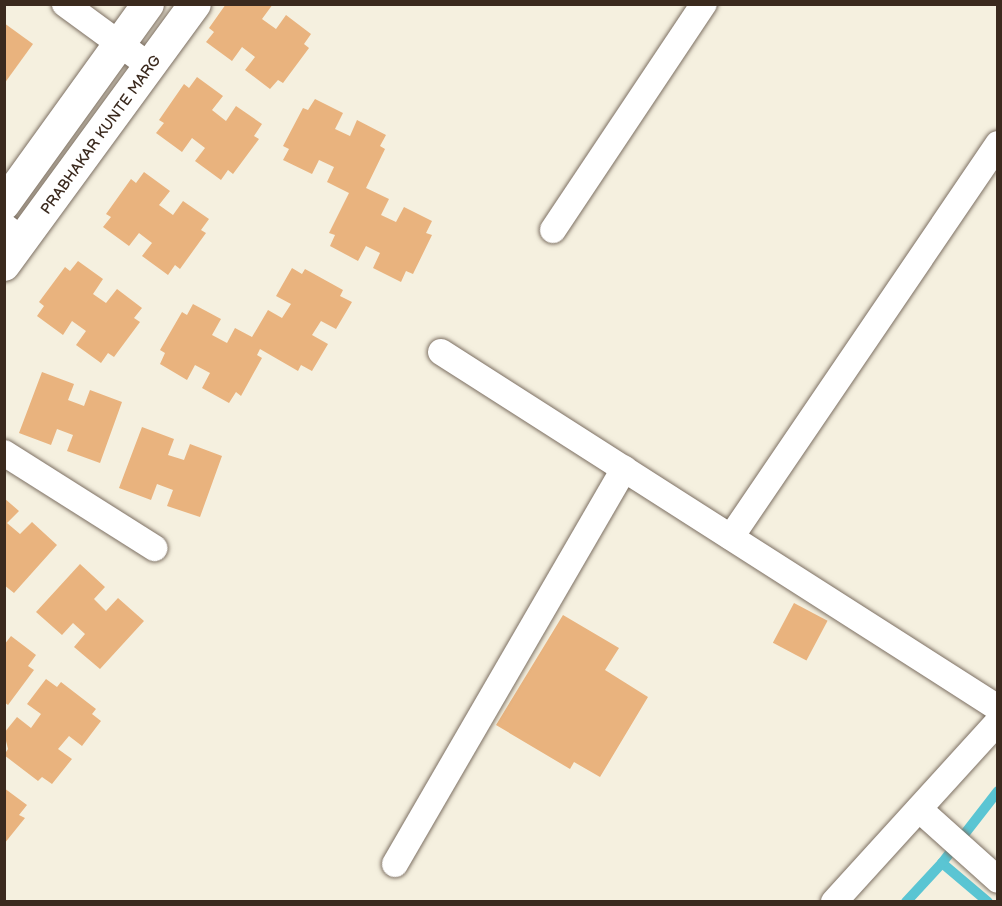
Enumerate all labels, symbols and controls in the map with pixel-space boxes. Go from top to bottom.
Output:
street label: PRABHAKAR KUNTE MARG [37,52,165,218]

